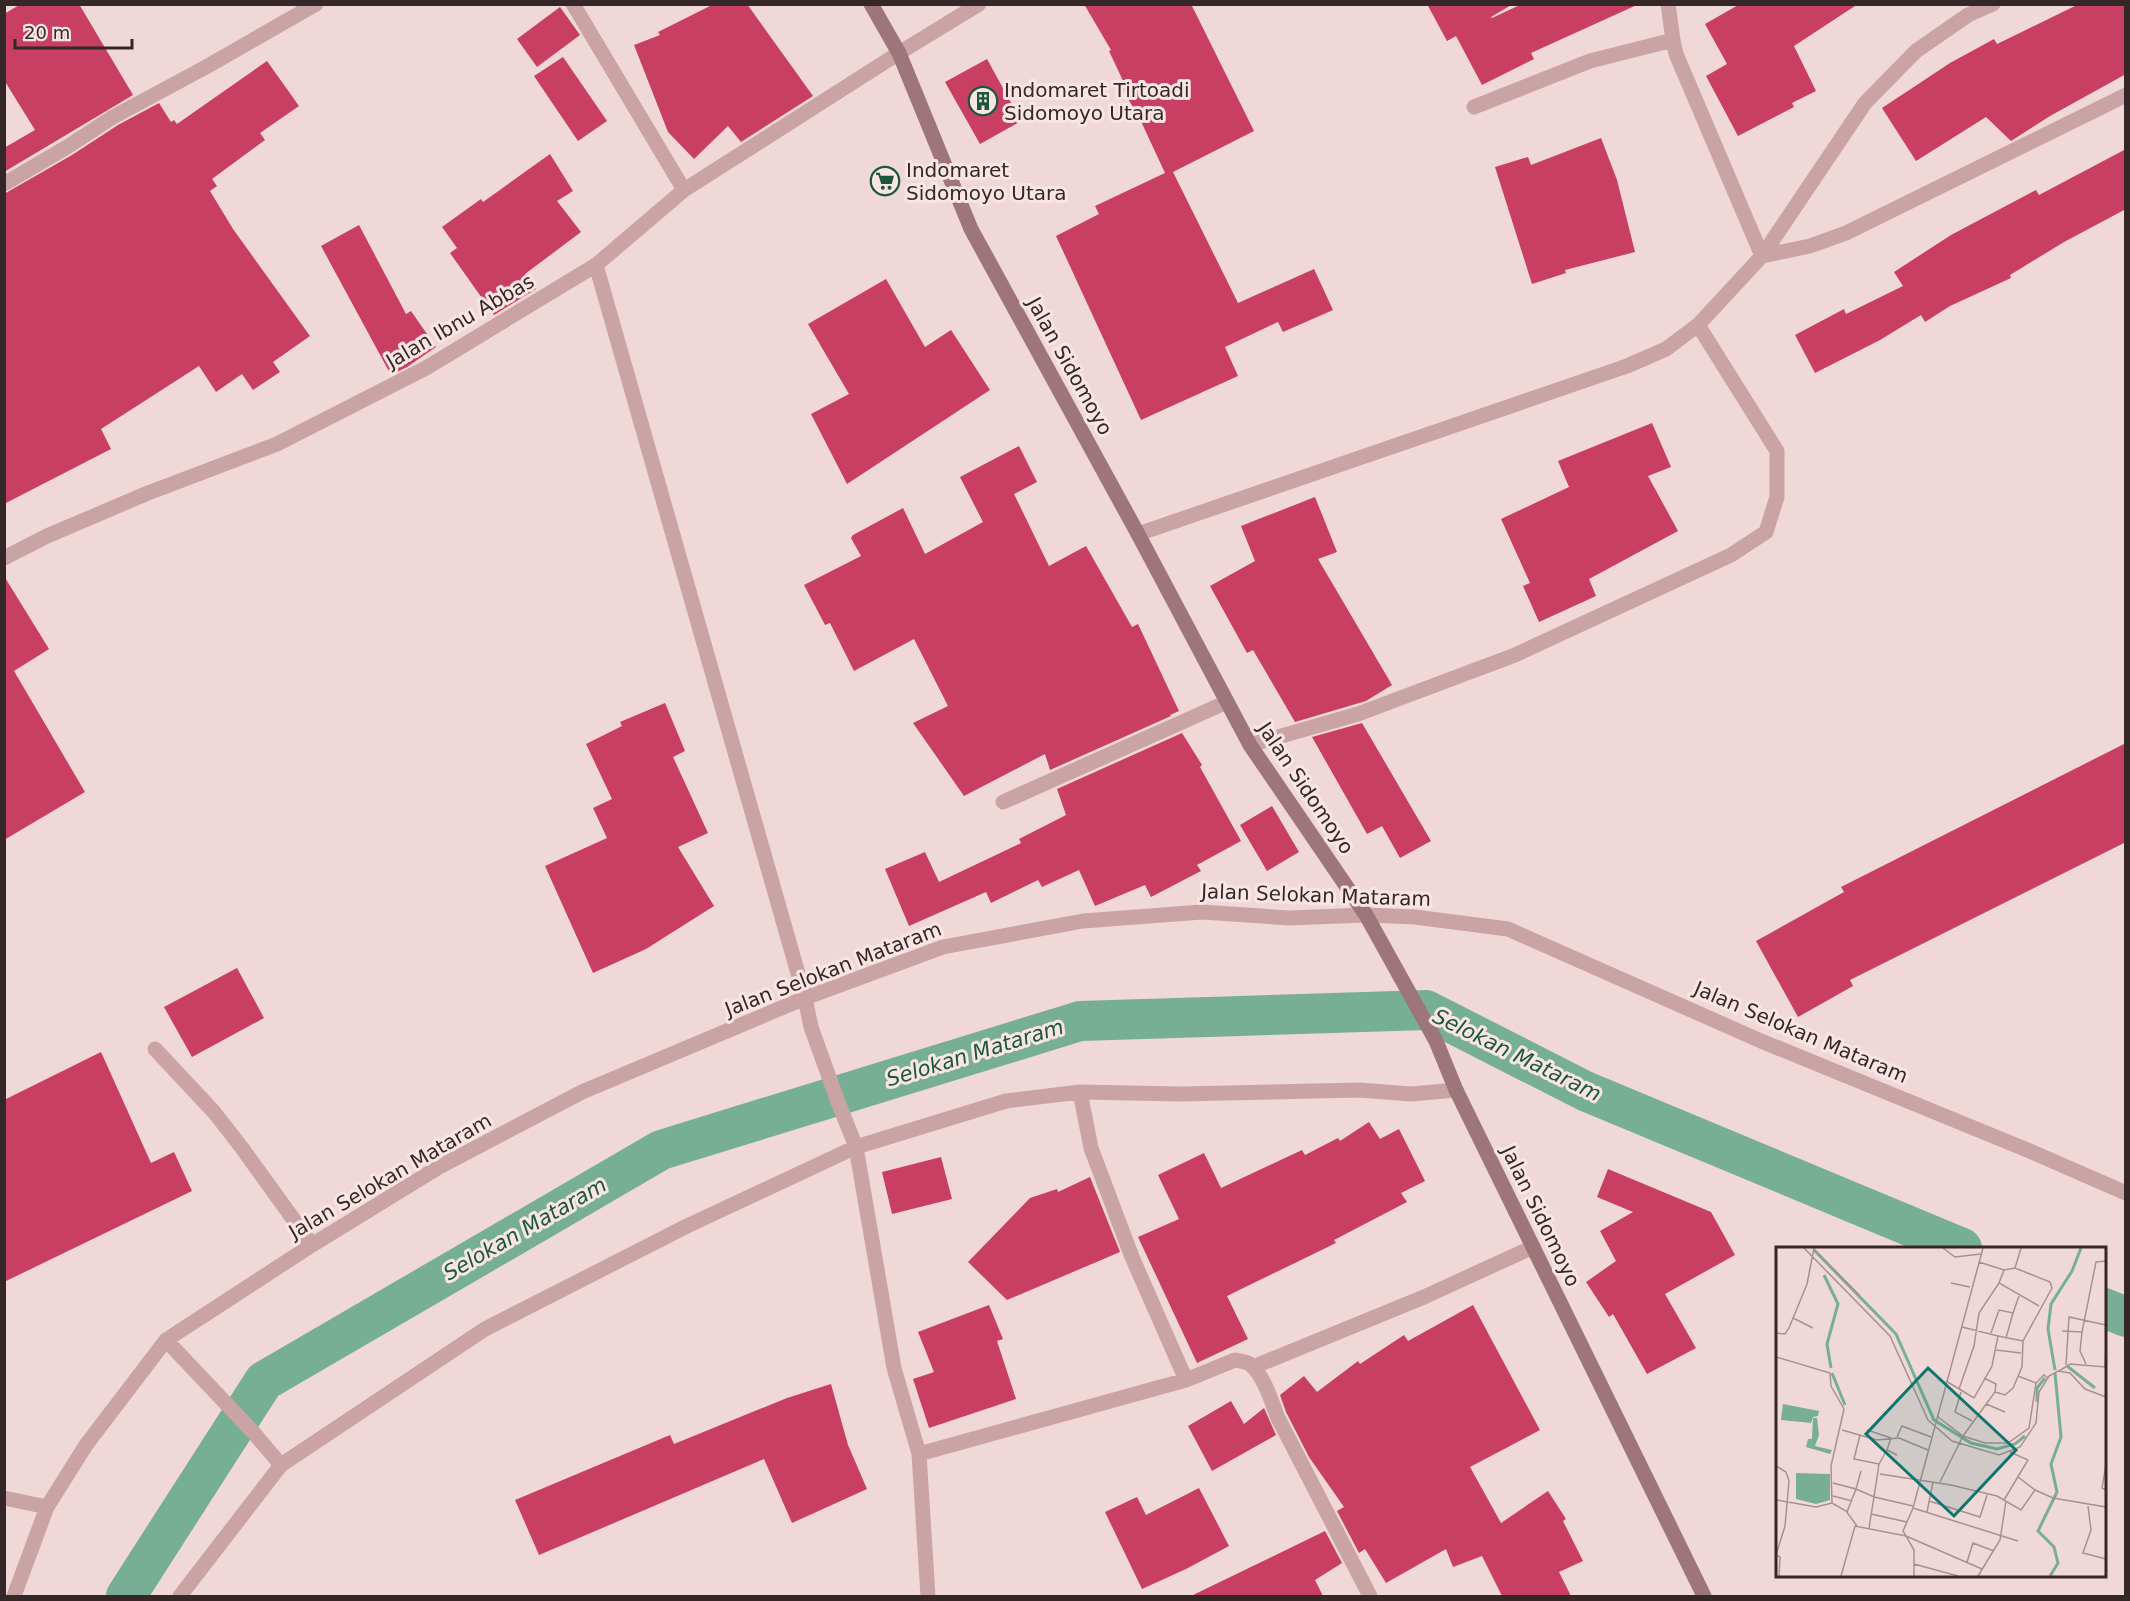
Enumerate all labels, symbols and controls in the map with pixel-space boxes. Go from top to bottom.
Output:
scale bar [15,12,132,50]
text: 20 m [24,22,70,43]
place label: Indomaret Tirtoadi Sidomoyo Utara [1004,78,1190,125]
building icon: Indomaret Tirtoadi Sidomoyo Utara [967,85,999,117]
place label: Indomaret Sidomoyo Utara [906,158,1067,205]
supermarket icon: Indomaret Sidomoyo Utara [869,165,901,197]
street label: Jalan Ibnu Abbas [380,269,538,374]
street label: Jalan Sidomoyo [1021,291,1118,439]
street label: Jalan Sidomoyo [1252,716,1359,859]
street label: Jalan Selokan Mataram [1199,879,1431,911]
street label: Jalan Selokan Mataram [720,917,945,1022]
street label: Jalan Selokan Mataram [1689,975,1911,1088]
water label: Selokan Mataram [1429,1004,1605,1106]
water label: Selokan Mataram [884,1015,1066,1091]
street label: Jalan Selokan Mataram [283,1108,496,1245]
street label: Jalan Sidomoyo [1496,1140,1586,1290]
water label: Selokan Mataram [439,1173,611,1285]
inset map [1776,1247,2106,1577]

